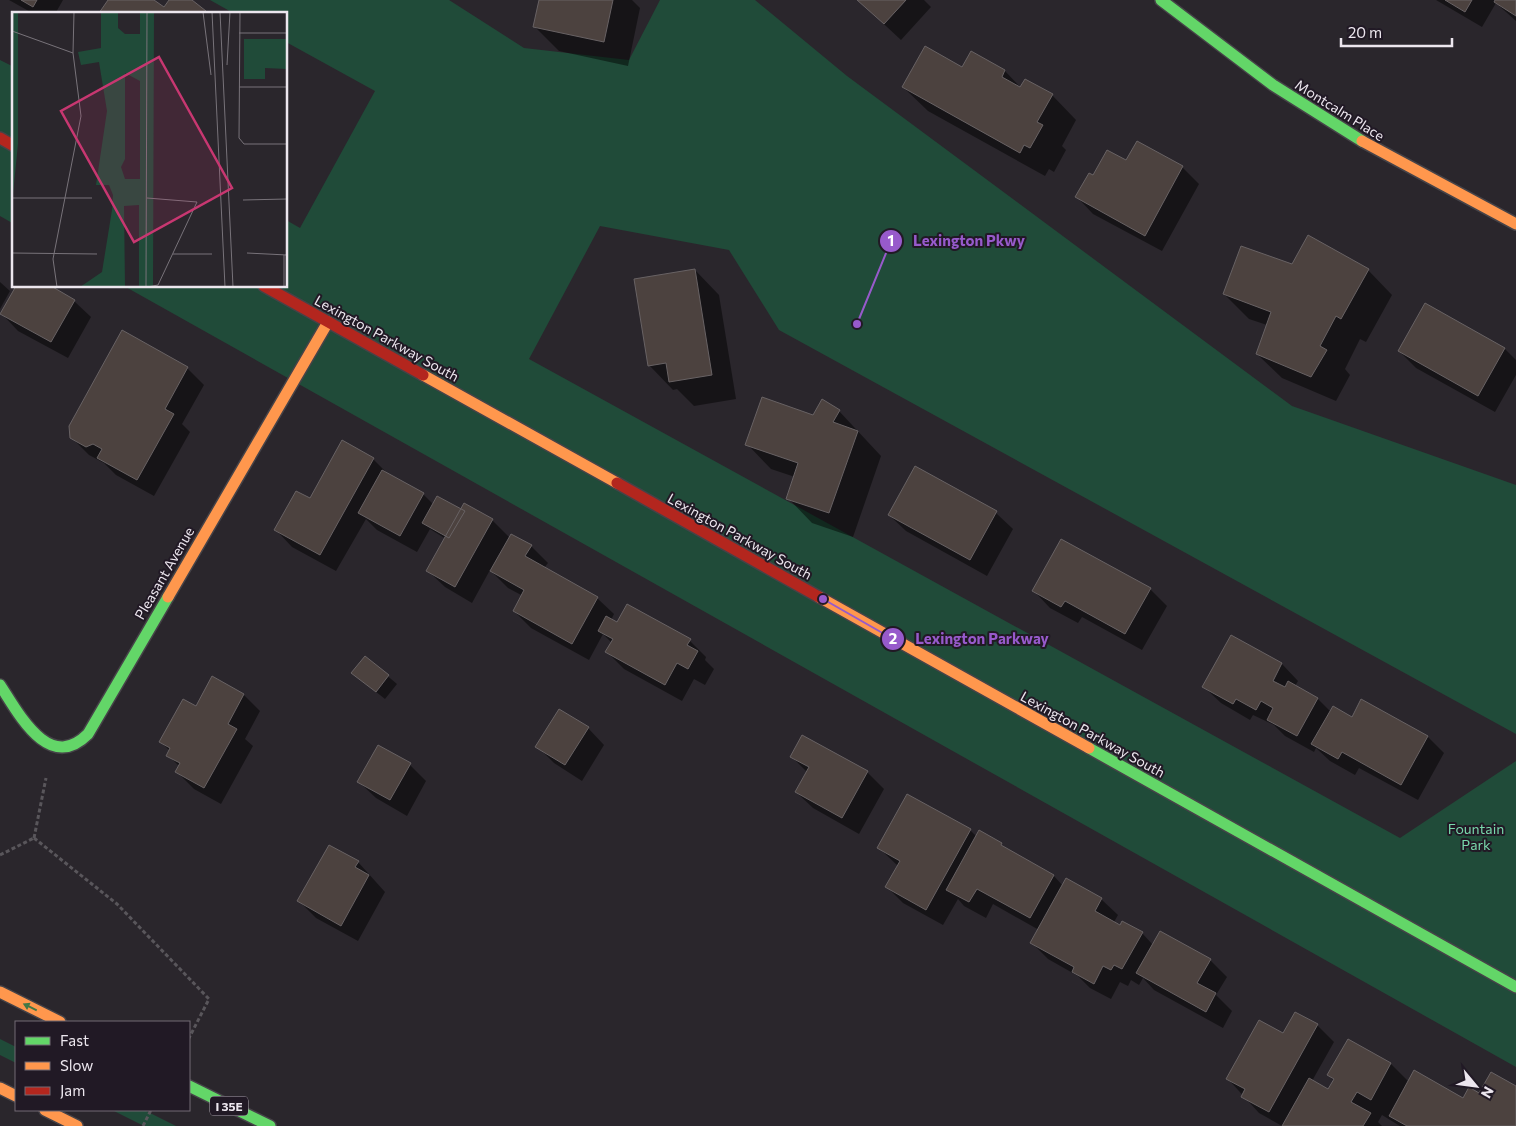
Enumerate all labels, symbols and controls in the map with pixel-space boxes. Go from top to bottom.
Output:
inset map [12,12,288,288]
scale bar [1341,15,1452,47]
text: 20 m [1348,23,1382,41]
street label: Montcalm Place [1292,76,1388,144]
callout: Lexington Pkwy [878,226,1035,256]
text: 1 [888,231,894,249]
text: Lexington Pkwy [913,231,1026,249]
street label: Lexington Parkway South [312,291,462,385]
street label: Lexington Parkway South [665,489,815,583]
street label: Pleasant Avenue [131,524,197,622]
callout: Lexington Parkway [880,624,1059,654]
text: 2 [889,629,897,647]
text: Lexington Parkway [915,629,1050,647]
street label: Lexington Parkway South [1018,687,1168,781]
park label: Fountain Park [1448,820,1504,853]
one-way arrow [23,1003,37,1011]
legend [15,1021,190,1111]
text: Fast [60,1031,89,1049]
text: Slow [60,1056,93,1074]
north arrow [1451,1061,1501,1111]
text: Jam [60,1081,85,1099]
text: N [1478,1084,1498,1101]
road number: I 35E [210,1096,248,1116]

